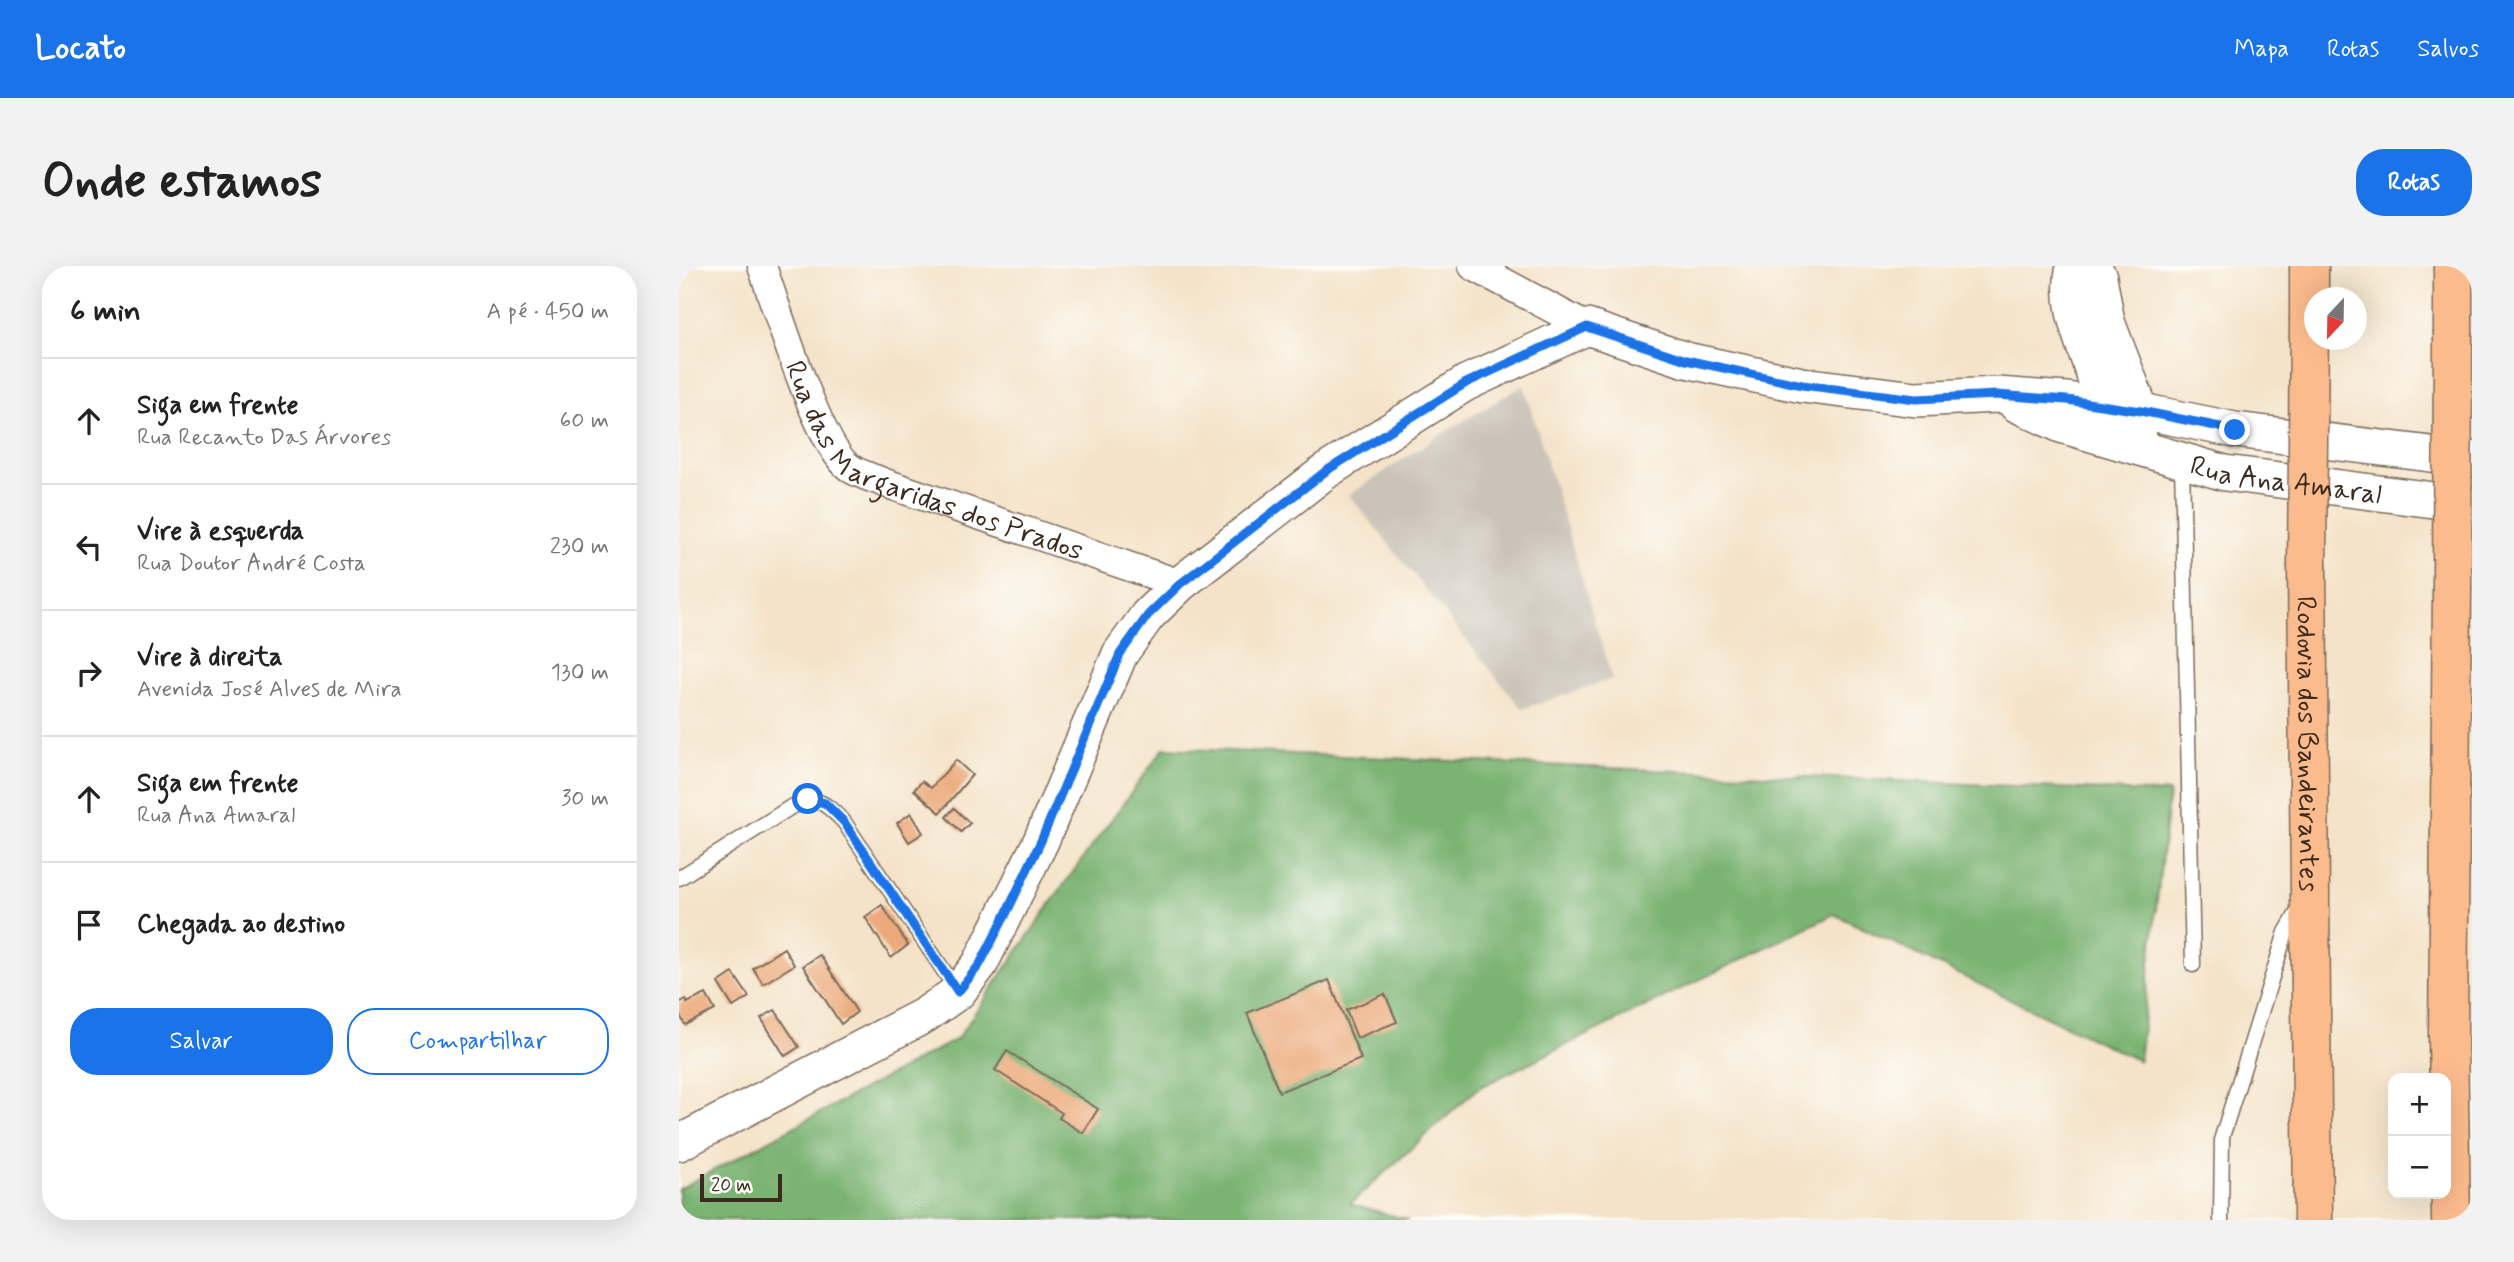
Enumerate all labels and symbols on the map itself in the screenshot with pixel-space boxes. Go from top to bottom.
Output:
north arrow [2304,287,2367,350]
street label: Rua das Margaridas dos Prados [775,356,1088,571]
route end [2219,414,2250,445]
street label: Rua Ana Amaral [2185,448,2384,514]
street label: Rodovia dos Bandeirantes [2286,596,2326,892]
route start [792,783,823,814]
scale bar [700,1171,782,1203]

